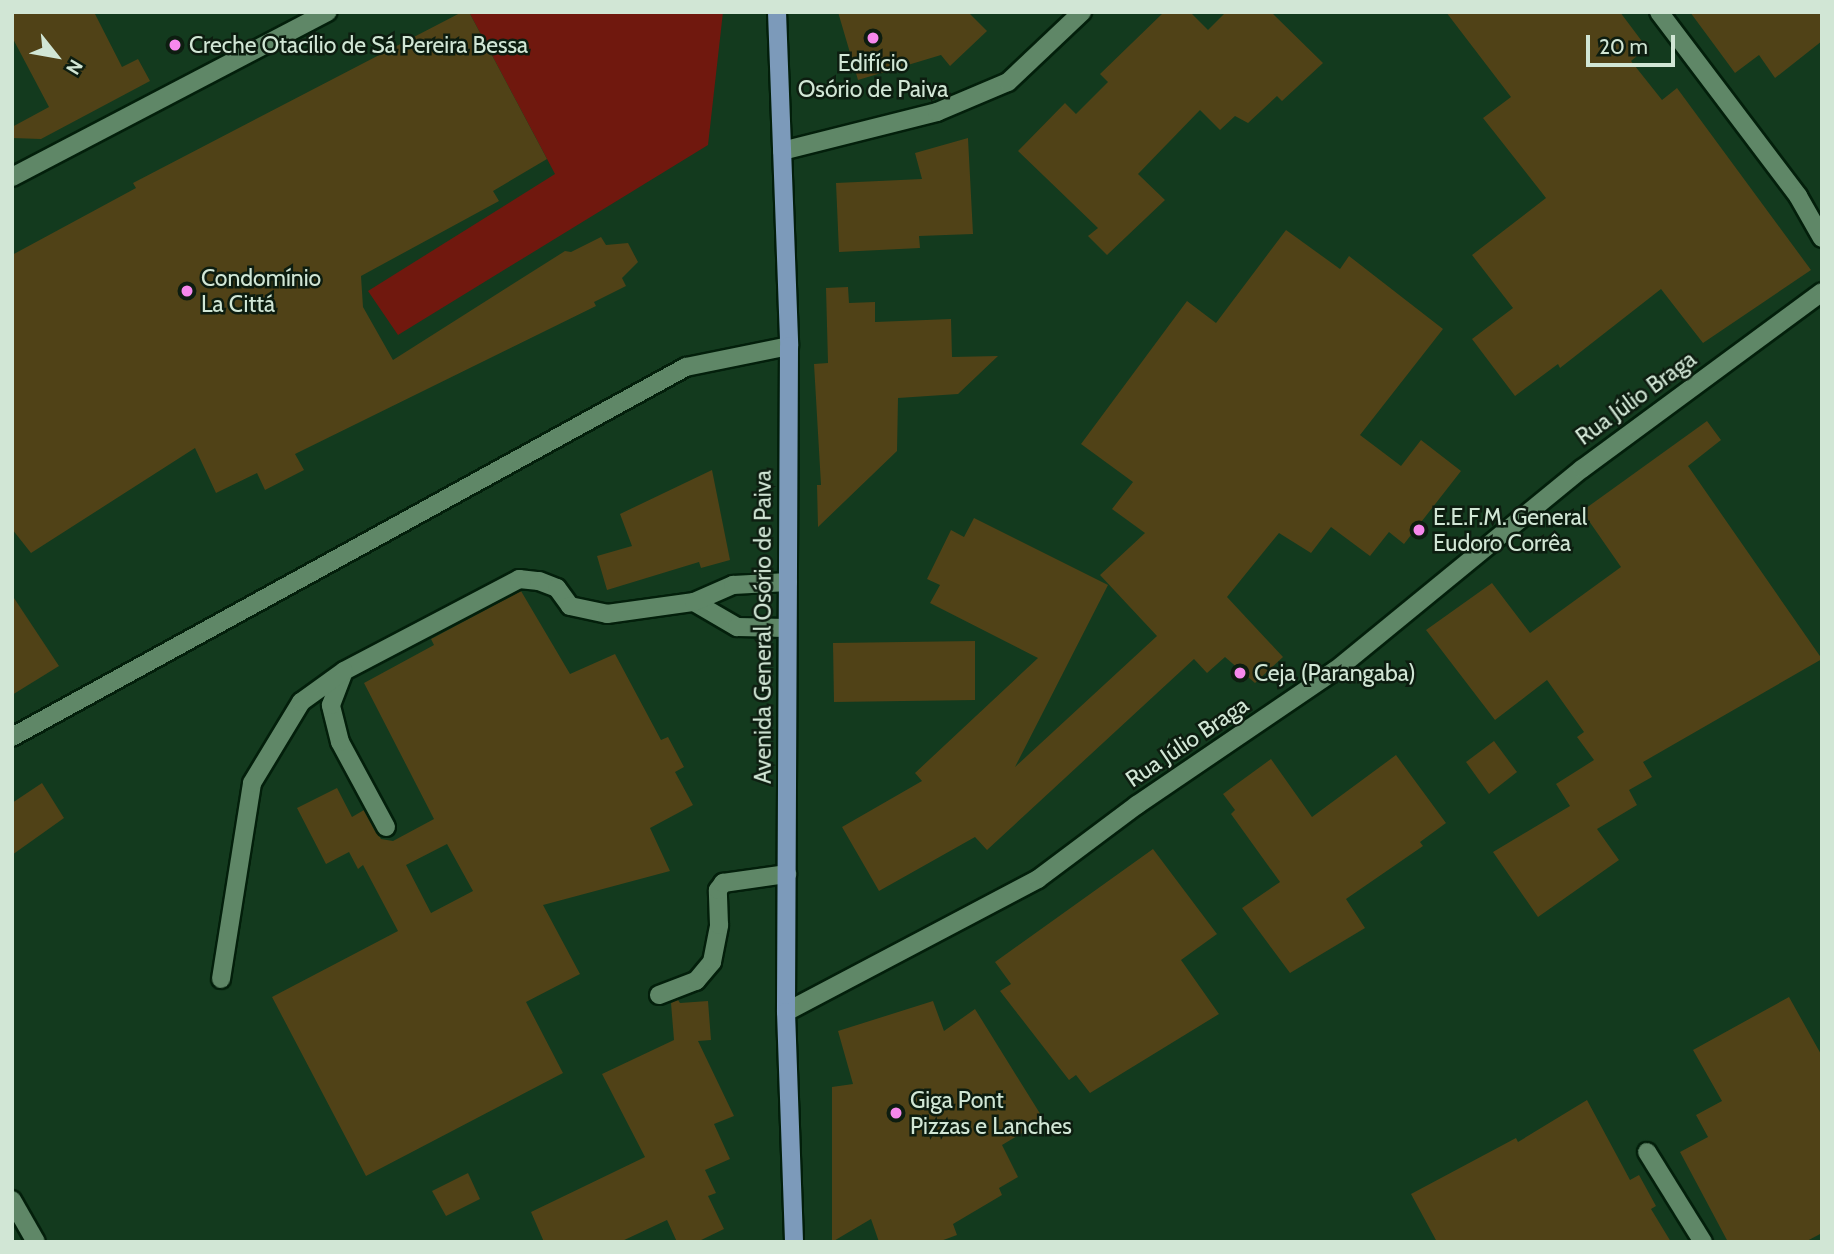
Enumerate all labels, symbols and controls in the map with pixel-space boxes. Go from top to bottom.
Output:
north arrow [21,21,91,91]
scale bar [1589,21,1678,65]
marker: Edifício Osório de Paiva [865,30,881,46]
place label: Creche Otacílio de Sá Pereira Bessa [189,31,528,59]
text: 20 m [1599,34,1648,59]
marker: Creche Otacílio de Sá Pereira Bessa [167,37,183,53]
place label: Edifício Osório de Paiva [798,49,948,103]
text: N [61,55,88,79]
place label: Condomínio La Cittá [201,264,321,318]
marker: Condomínio La Cittá [179,283,195,299]
street label: Rua Júlio Braga [1570,345,1702,451]
street label: Avenida General Osório de Paiva [749,470,777,784]
place label: E.E.F.M. General Eudoro Corrêa [1433,503,1587,557]
marker: E.E.F.M. General Eudoro Corrêa [1411,522,1427,538]
place label: Ceja (Parangaba) [1254,659,1416,687]
marker: Ceja (Parangaba) [1232,665,1248,681]
street label: Rua Júlio Braga [1120,691,1254,793]
place label: Giga Pont Pizzas e Lanches [910,1086,1072,1140]
marker: Giga Pont Pizzas e Lanches [888,1105,904,1121]

